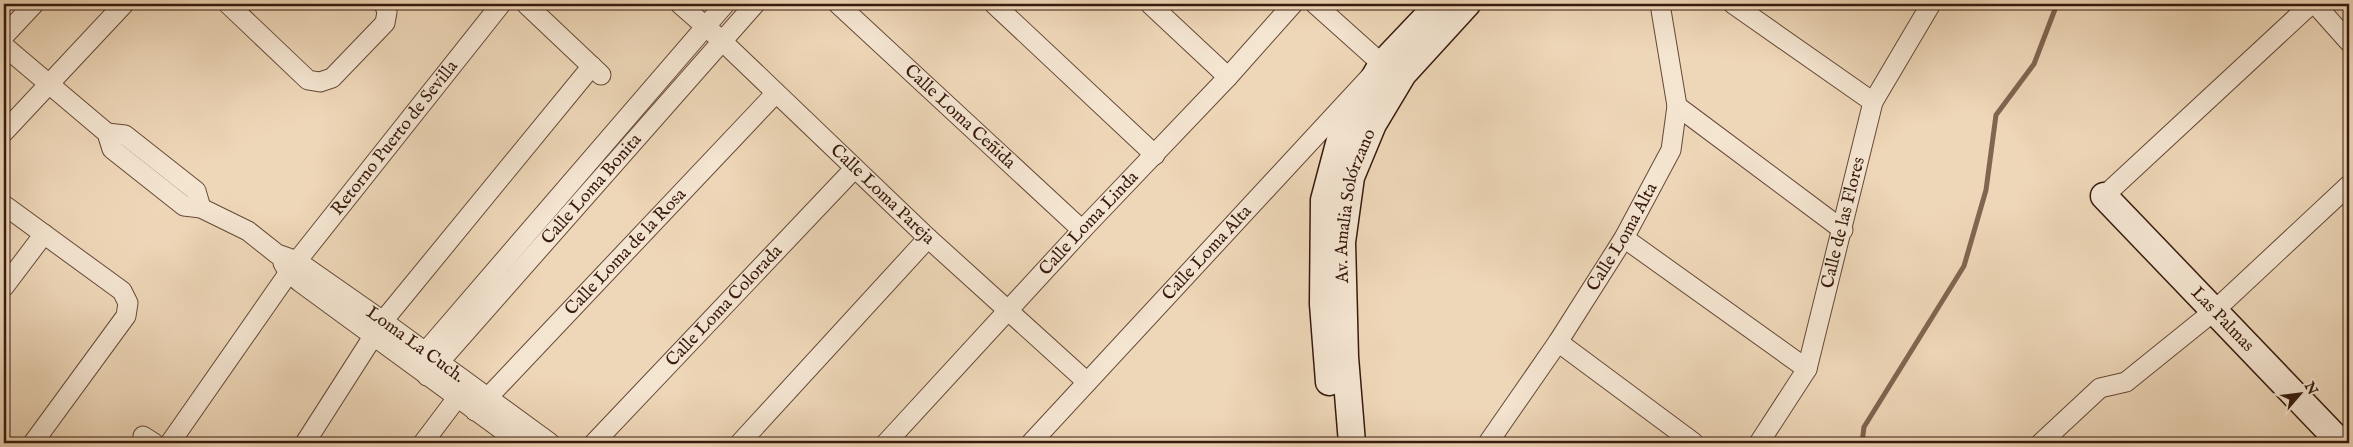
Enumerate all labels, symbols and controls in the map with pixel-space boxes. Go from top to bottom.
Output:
street label: Retorno Puerto de Sevilla [326,56,463,220]
street label: Calle Loma Ceñida [899,60,1021,174]
street label: Av. Amalia Solórzano [1330,125,1381,285]
street label: Calle Loma Bonita [536,129,647,250]
street label: Calle Loma Pareja [825,139,940,250]
street label: Calle de las Flores [1816,155,1870,291]
street label: Calle Loma Linda [1034,166,1144,281]
street label: Calle Loma Alta [1582,179,1663,296]
street label: Calle Loma de la Rosa [560,183,691,320]
street label: Calle Loma Alta [1157,200,1257,306]
street label: Calle Loma Colorada [661,240,788,372]
street label: Las Palmas [2186,282,2259,357]
street label: Loma La Cuch. [362,301,469,388]
north arrow [2276,370,2326,420]
text: N [2299,378,2321,398]

